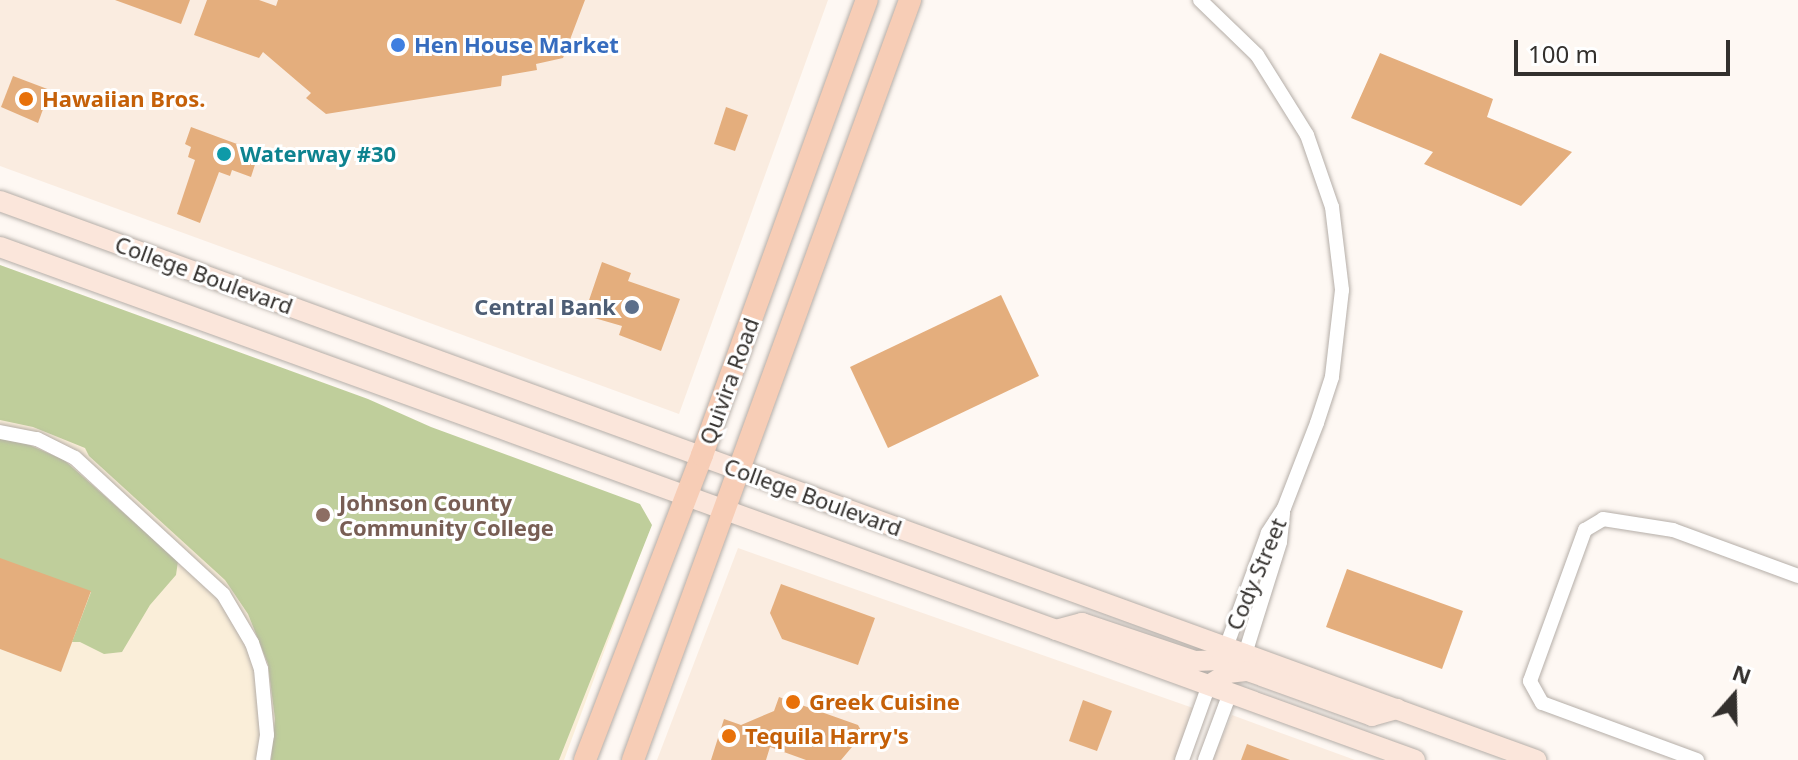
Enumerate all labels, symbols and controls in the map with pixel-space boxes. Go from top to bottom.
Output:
scale bar [1518,24,1734,74]
place label: Hen House Market [414,32,619,58]
marker: Hen House Market [389,36,407,54]
text: 100 m [1528,37,1598,70]
place label: Hawaiian Bros. [42,86,205,112]
marker: Hawaiian Bros. [17,90,35,108]
place label: Waterway #30 [240,141,396,167]
marker: Waterway #30 [215,145,233,163]
street label: College Boulevard [112,231,296,319]
place label: Central Bank [474,294,616,320]
marker: Central Bank [623,298,641,316]
street label: Quivira Road [694,314,764,448]
street label: College Boulevard [721,453,905,541]
place label: Johnson County Community College [339,489,554,540]
marker: Johnson County Community College [314,506,332,524]
street label: Cody Street [1221,514,1291,634]
north arrow [1694,656,1774,736]
text: N [1729,656,1756,691]
place label: Greek Cuisine [809,689,960,715]
marker: Greek Cuisine [784,693,802,711]
place label: Tequila Harry's [745,723,909,749]
marker: Tequila Harry's [720,727,738,745]

